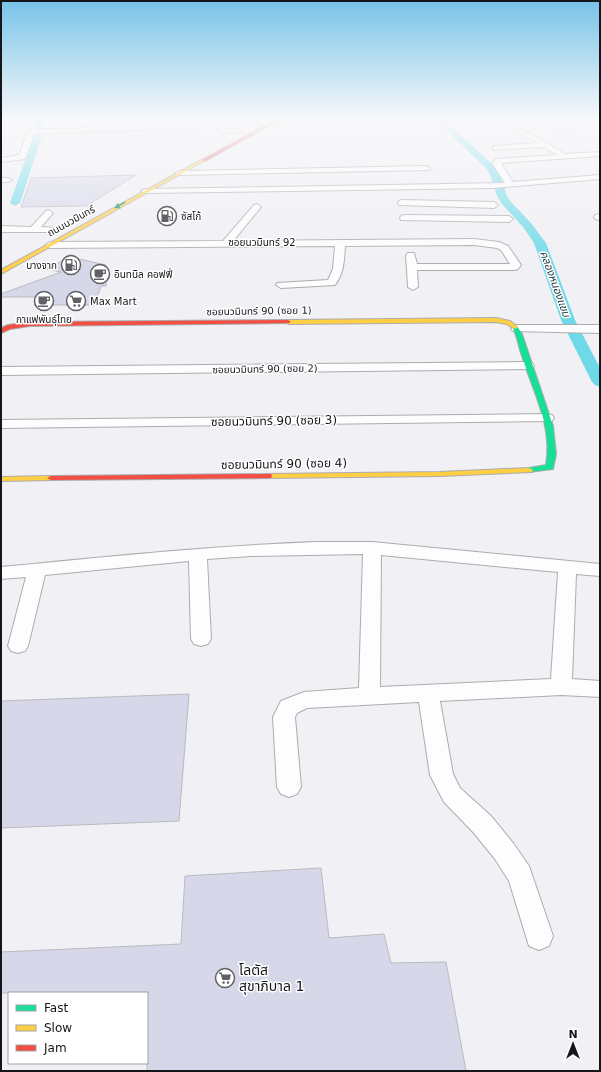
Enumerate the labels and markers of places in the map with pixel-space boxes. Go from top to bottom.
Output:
fuel station icon: ซัสโก้ [156,205,178,227]
place label: ซัสโก้ [181,211,201,222]
fuel station icon: บางจาก [60,254,82,276]
place label: บางจาก [26,260,57,271]
cafe icon: อินทนิล คอฟฟี่ [89,263,111,285]
place label: อินทนิล คอฟฟี่ [114,267,173,280]
cafe icon: กาแฟพันธุ์ไทย [33,290,55,312]
supermarket icon: Max Mart [65,290,87,312]
place label: Max Mart [90,296,137,307]
place label: กาแฟพันธุ์ไทย [16,314,72,326]
place label: โลตัส สุขาภิบาล 1 [239,962,304,995]
supermarket icon: โลตัส สุขาภิบาล 1 [214,967,236,989]

